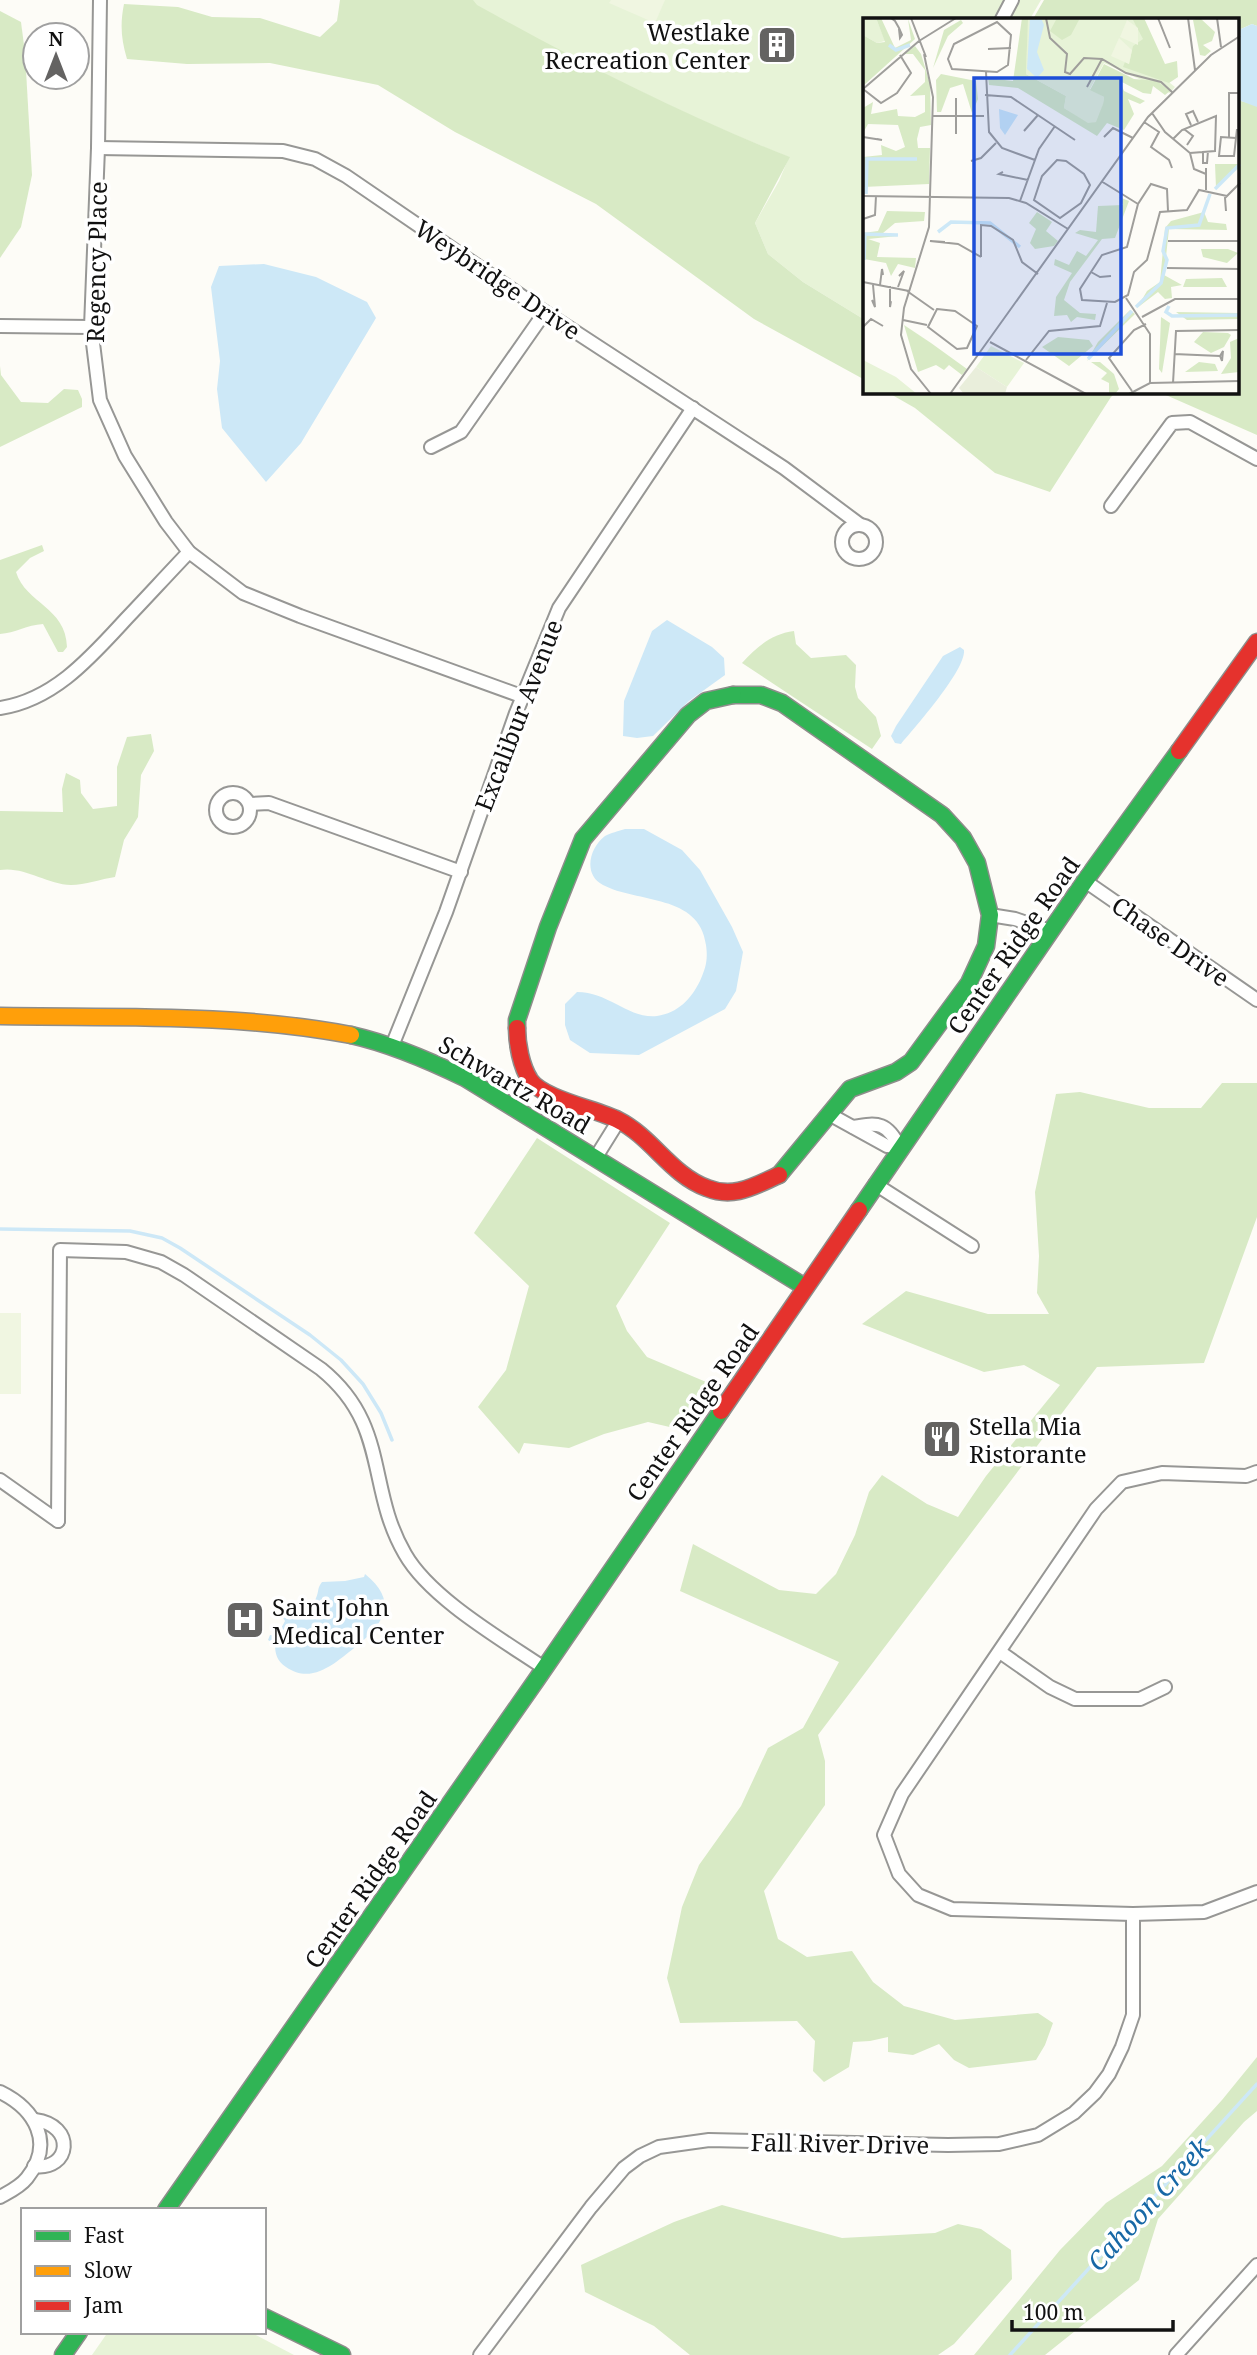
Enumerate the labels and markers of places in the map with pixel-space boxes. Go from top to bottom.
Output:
place label: Westlake Recreation Center [545,15,750,76]
building icon: Westlake Recreation Center [756,24,798,66]
place label: Stella Mia Ristorante [969,1409,1087,1470]
restaurant icon: Stella Mia Ristorante [921,1418,963,1460]
place label: Saint John Medical Center [272,1590,444,1651]
hospital icon: Saint John Medical Center [224,1599,266,1641]

